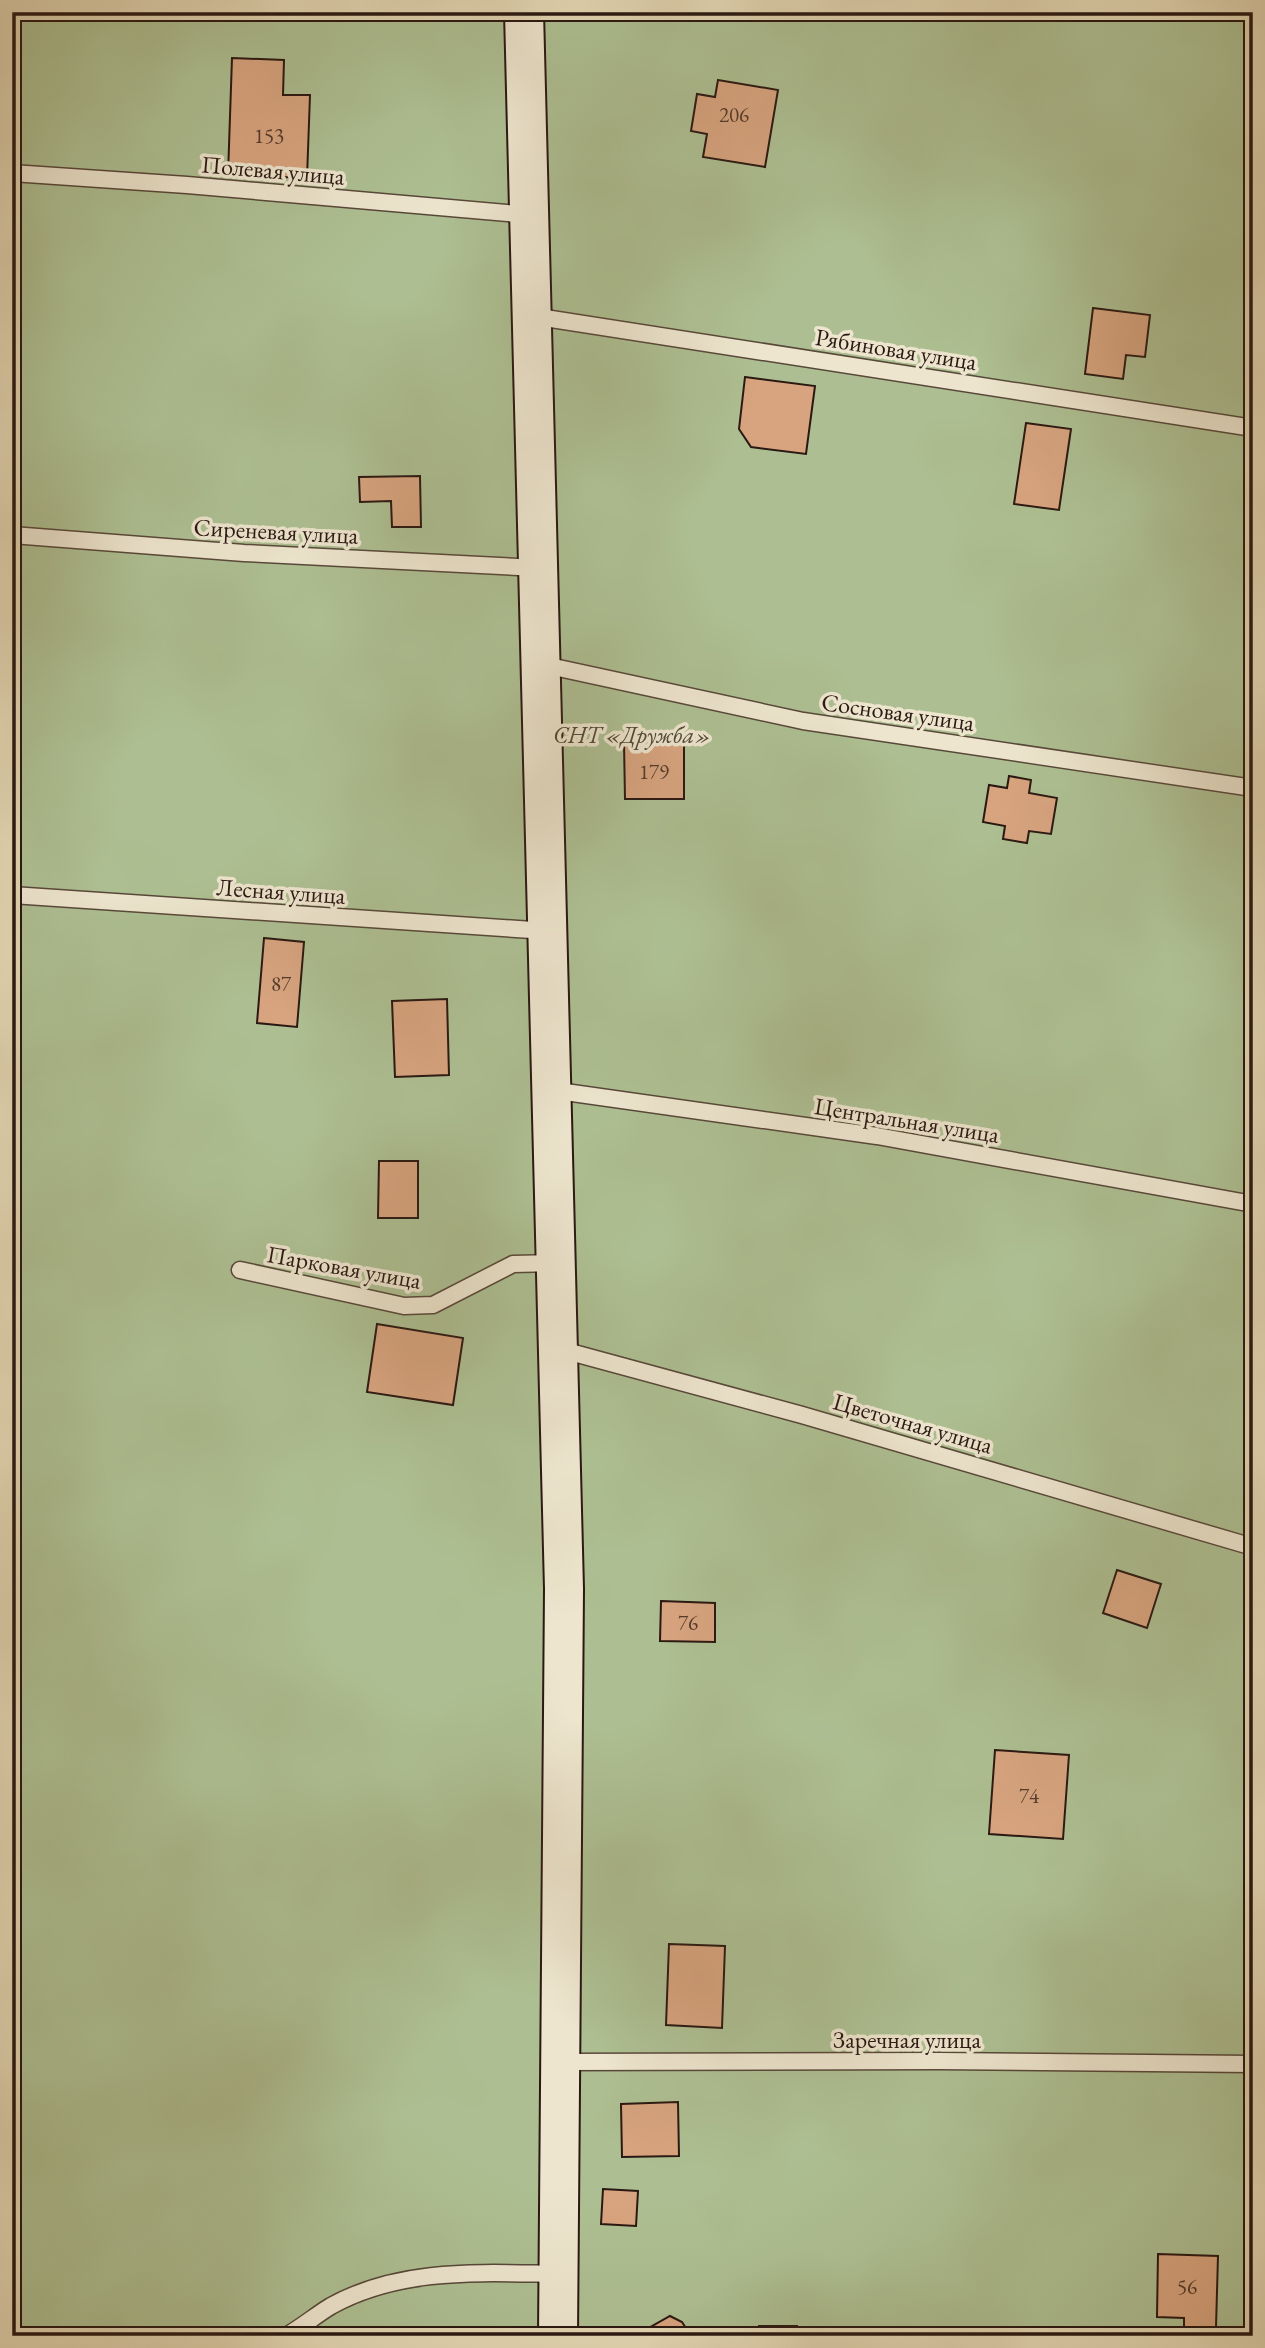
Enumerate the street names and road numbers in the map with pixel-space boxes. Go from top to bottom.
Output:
street label: Полевая улица [200,148,346,192]
street label: Рябиновая улица [813,321,979,377]
street label: Сиреневая улица [193,511,359,551]
street label: Сосновая улица [820,686,977,738]
street label: Лесная улица [215,871,347,911]
street label: Центральная улица [813,1090,1002,1150]
street label: Парковая улица [264,1238,424,1296]
street label: Цветочная улица [830,1385,997,1461]
street label: Заречная улица [833,2024,981,2055]

